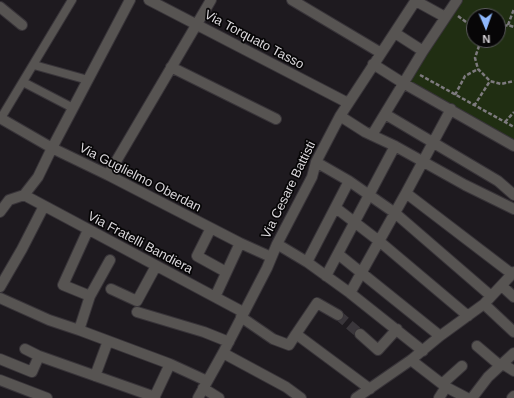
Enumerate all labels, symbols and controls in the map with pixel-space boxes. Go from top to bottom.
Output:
street label: Via Torquato Tasso [202,7,306,73]
north arrow [466,8,506,48]
text: N [482,33,491,45]
street label: Via Cesare Battisti [259,139,319,241]
street label: Via Guglielmo Oberdan [76,140,204,216]
street label: Via Fratelli Bandiera [85,209,195,277]

